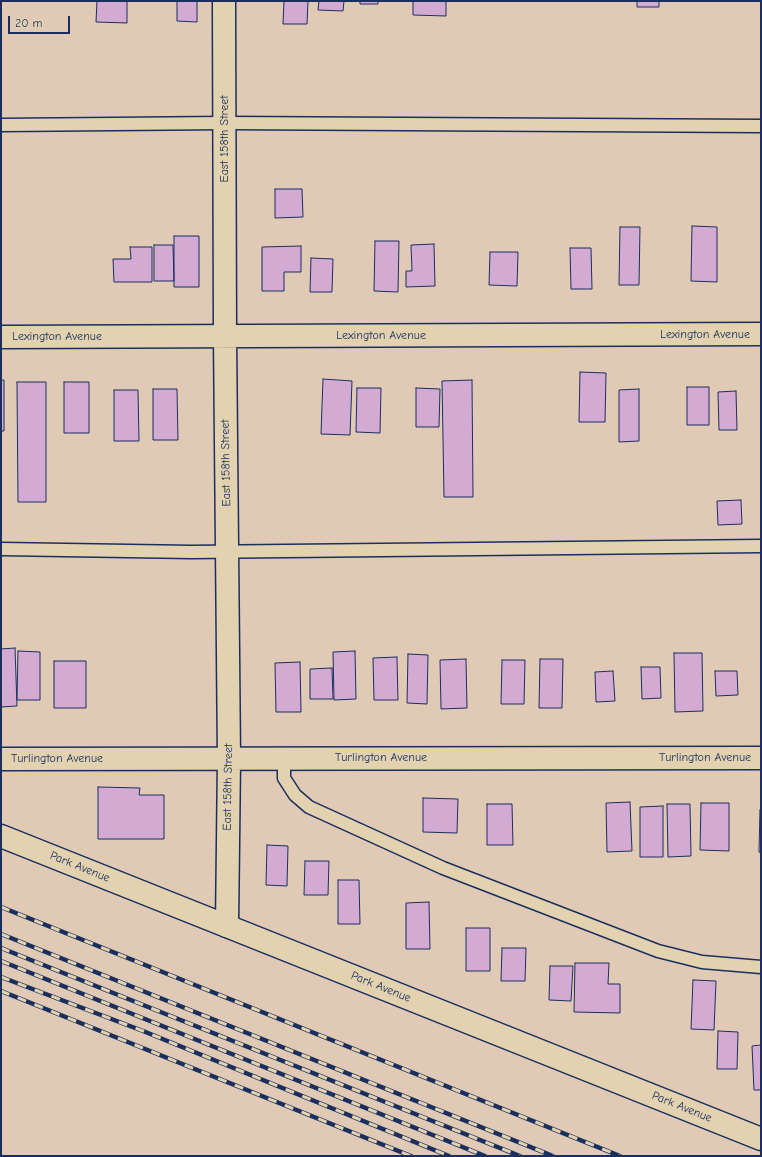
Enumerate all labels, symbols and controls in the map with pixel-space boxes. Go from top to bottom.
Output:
scale bar [10,8,72,34]
text: 20 m [15,16,43,30]
street label: East 158th Street [218,95,232,183]
street label: Lexington Avenue [660,328,750,342]
street label: Lexington Avenue [336,329,426,343]
street label: Lexington Avenue [12,330,102,344]
street label: East 158th Street [218,419,234,507]
street label: East 158th Street [220,743,236,831]
street label: Turlington Avenue [335,751,427,765]
street label: Turlington Avenue [659,751,751,765]
street label: Turlington Avenue [11,752,103,766]
street label: Park Avenue [48,848,112,886]
street label: Park Avenue [349,968,413,1006]
street label: Park Avenue [650,1088,714,1126]

